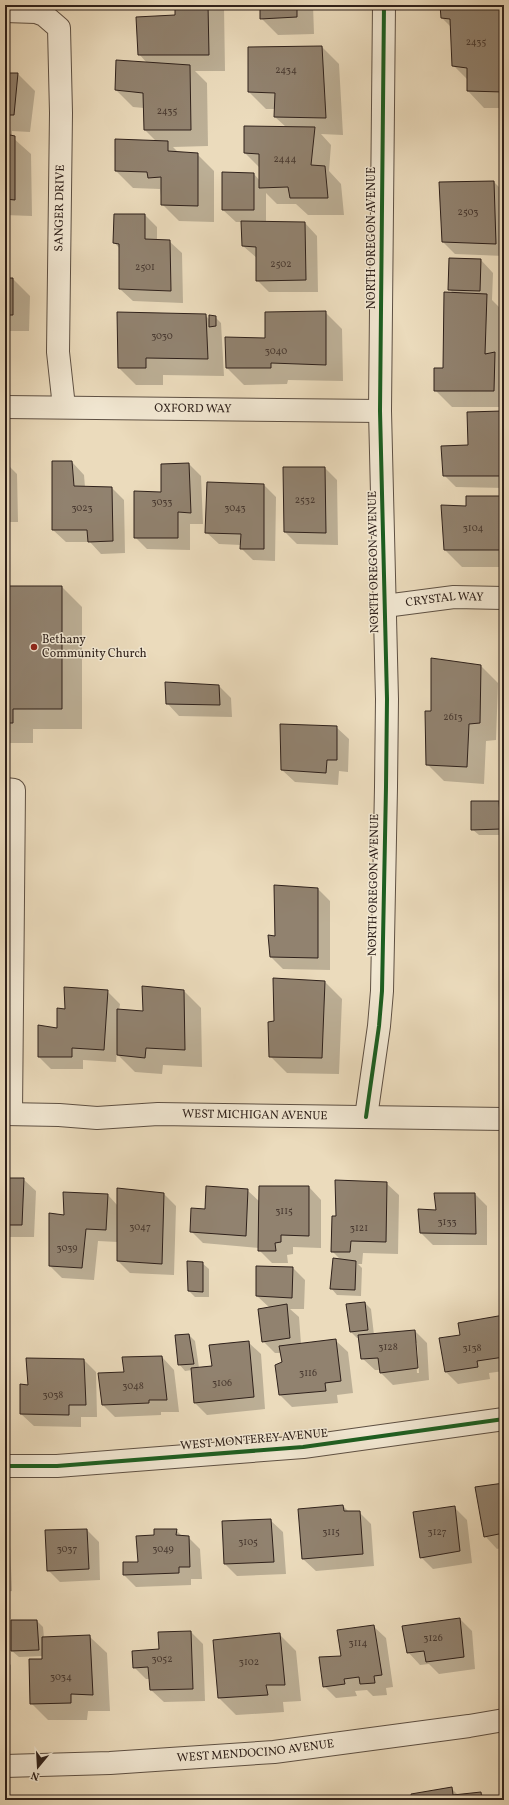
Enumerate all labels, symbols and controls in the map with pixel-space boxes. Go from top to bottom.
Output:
house number: 2435 [466,35,486,49]
house number: 2434 [275,63,297,77]
house number: 2435 [157,104,177,118]
house number: 2444 [274,152,297,166]
street label: SANGER DRIVE [51,164,69,252]
street label: NORTH OREGON AVENUE [364,167,380,309]
house number: 2503 [458,205,478,219]
house number: 2502 [270,257,292,271]
house number: 2501 [135,260,155,274]
house number: 3030 [151,329,173,343]
house number: 3040 [265,344,287,358]
street label: OXFORD WAY [154,401,232,417]
street label: NORTH OREGON AVENUE [365,491,383,633]
house number: 2532 [295,493,315,507]
house number: 3033 [152,495,172,509]
house number: 3023 [71,501,93,515]
house number: 3043 [224,501,246,515]
house number: 3104 [463,521,483,535]
street label: CRYSTAL WAY [405,589,484,611]
place label: Bethany Community Church [42,632,147,662]
marker: Bethany Community Church [29,642,39,652]
house number: 2613 [443,710,463,724]
street label: NORTH OREGON AVENUE [365,814,383,956]
street label: WEST MICHIGAN AVENUE [182,1106,328,1124]
house number: 3115 [275,1204,293,1218]
house number: 3133 [437,1215,457,1229]
house number: 3047 [129,1220,151,1234]
house number: 3121 [350,1221,368,1235]
house number: 3039 [57,1241,77,1255]
house number: 3128 [378,1340,398,1354]
house number: 3138 [462,1341,482,1355]
house number: 3116 [299,1366,317,1380]
house number: 3106 [212,1376,232,1390]
house number: 3048 [122,1379,144,1393]
house number: 3038 [43,1388,63,1402]
street label: WEST MONTEREY AVENUE [179,1426,329,1454]
house number: 3115 [322,1525,340,1539]
house number: 3127 [428,1525,447,1539]
house number: 3105 [238,1535,258,1549]
house number: 3037 [57,1542,77,1556]
house number: 3049 [152,1542,174,1556]
house number: 3126 [423,1631,443,1645]
house number: 3114 [349,1636,367,1650]
house number: 3052 [151,1652,173,1666]
house number: 3102 [239,1655,259,1669]
house number: 3034 [50,1670,72,1684]
street label: WEST MENDOCINO AVENUE [176,1736,335,1766]
north arrow [18,1747,58,1787]
text: N [29,1767,41,1783]

